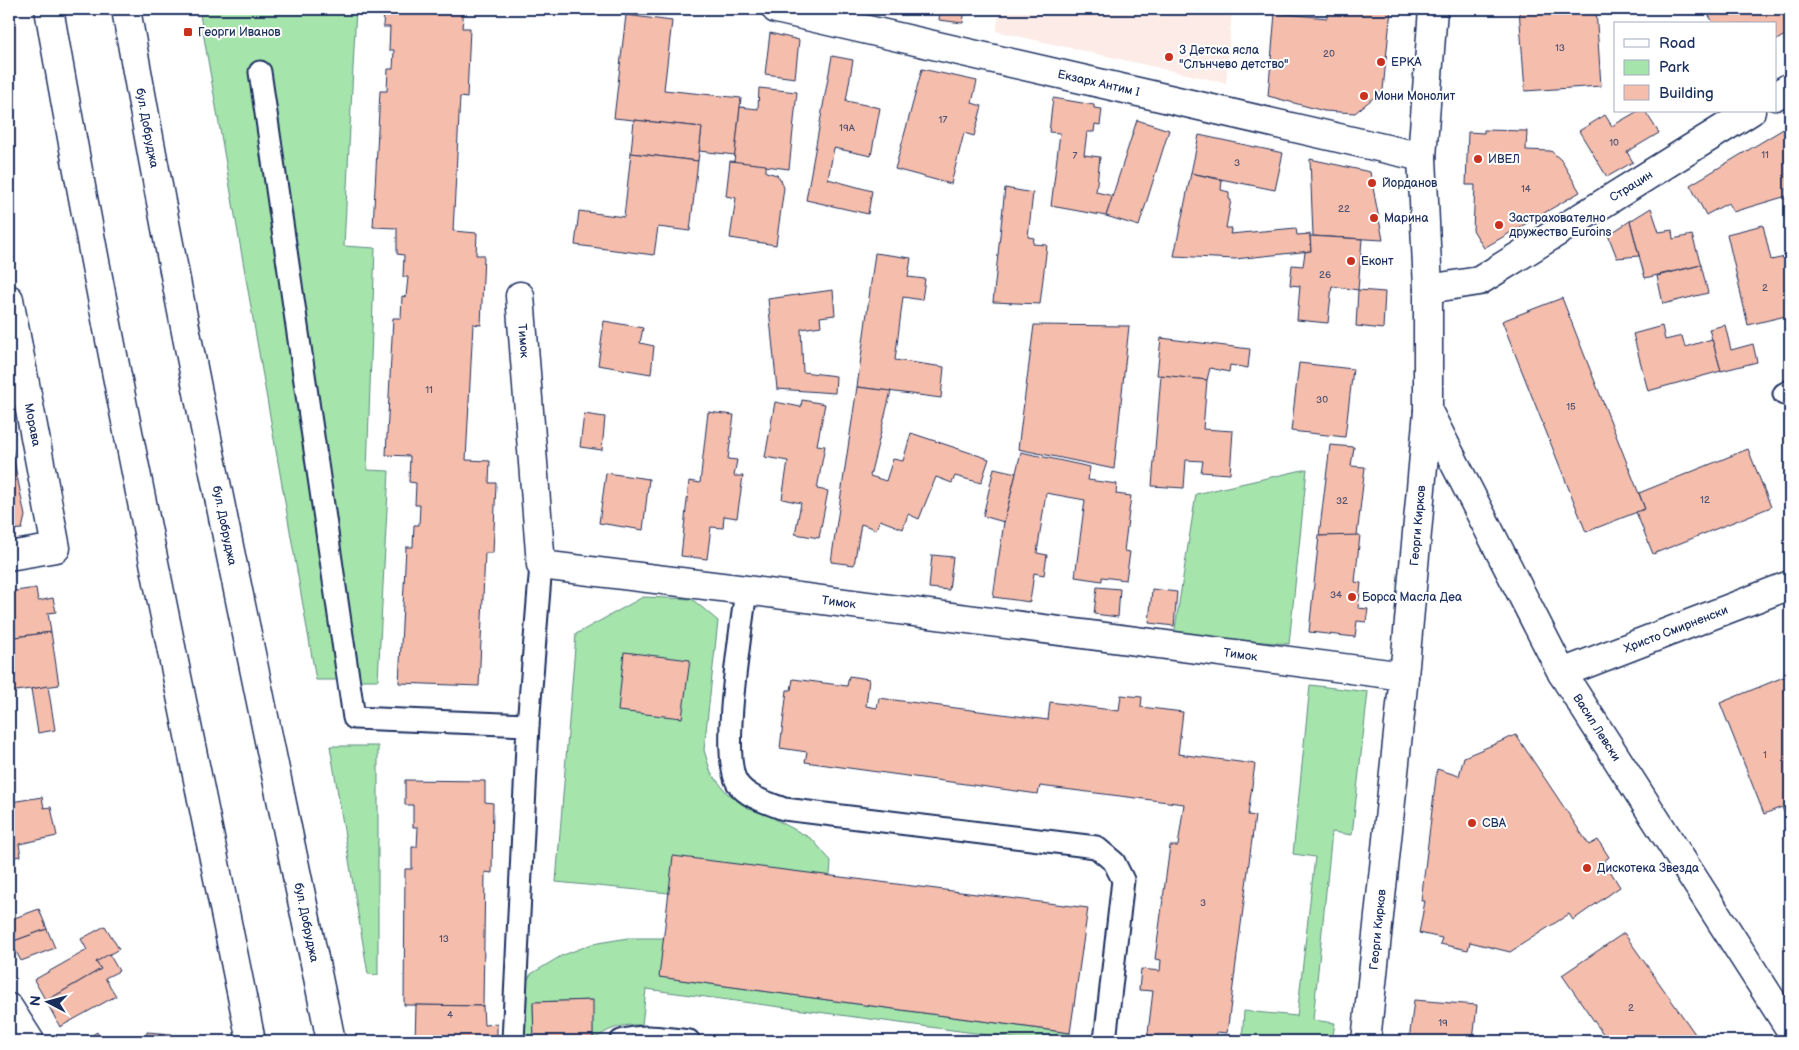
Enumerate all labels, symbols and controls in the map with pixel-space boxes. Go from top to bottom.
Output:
legend [1614,22,1776,112]
place label: Георги Иванов [198,25,281,40]
marker: Георги Иванов [182,26,194,38]
text: Road [1659,34,1695,53]
house number: 13 [1555,42,1565,54]
place label: 3 Детска ясла "Слънчево детство" [1179,43,1288,72]
house number: 20 [1323,48,1335,60]
marker: 3 Детска ясла "Слънчево детство" [1163,51,1175,63]
place label: ЕРКА [1391,55,1422,70]
marker: ЕРКА [1375,56,1387,68]
text: Park [1659,58,1690,77]
street label: Екзарх Антим I [1056,66,1141,100]
text: Building [1659,84,1714,103]
street label: бул. Добруджа [133,87,162,169]
place label: Мони Монолит [1374,89,1456,104]
marker: Мони Монолит [1358,90,1370,102]
house number: 17 [939,114,947,126]
house number: 19A [839,122,856,134]
house number: 10 [1609,137,1619,149]
house number: 11 [1761,149,1769,161]
house number: 7 [1073,150,1078,162]
place label: ИВЕЛ [1488,152,1520,167]
marker: ИВЕЛ [1472,153,1484,165]
house number: 3 [1234,157,1240,169]
street label: Страцин [1607,167,1656,205]
place label: Йорданов [1382,176,1438,191]
marker: Йорданов [1366,177,1378,189]
house number: 14 [1521,183,1531,195]
house number: 22 [1338,203,1350,215]
place label: Марина [1384,211,1428,226]
place label: Застрахователно дружество Euroins [1509,211,1612,240]
marker: Марина [1368,212,1380,224]
marker: Застрахователно дружество Euroins [1493,219,1505,231]
place label: Еконт [1361,254,1394,269]
marker: Еконт [1345,255,1357,267]
house number: 26 [1319,269,1331,281]
house number: 2 [1762,282,1768,294]
street label: Тимок [515,323,532,359]
house number: 11 [425,384,433,396]
house number: 30 [1316,394,1328,406]
house number: 15 [1566,401,1576,413]
street label: Морава [21,402,44,448]
street label: Георги Кирков [1407,484,1429,567]
street label: бул. Добруджа [209,485,240,567]
house number: 12 [1700,494,1710,506]
house number: 32 [1336,495,1348,507]
house number: 34 [1330,589,1342,601]
place label: Борса Масла Деа [1362,590,1462,605]
marker: Борса Масла Деа [1346,591,1358,603]
street label: Тимок [821,592,857,612]
street label: Христо Смирненски [1622,602,1730,656]
street label: Тимок [1222,645,1259,664]
street label: Васил Левски [1570,691,1624,764]
house number: 1 [1763,749,1767,761]
place label: CBA [1482,816,1507,831]
marker: CBA [1466,817,1478,829]
place label: Дискотека Звезда [1597,861,1699,876]
marker: Дискотека Звезда [1581,862,1593,874]
street label: бул. Добруджа [291,881,322,963]
street label: Георги Кирков [1366,888,1389,971]
house number: 3 [1200,897,1206,909]
house number: 13 [439,933,449,945]
north arrow [22,978,72,1028]
text: N [27,995,45,1007]
house number: 2 [1628,1002,1634,1014]
house number: 4 [447,1009,453,1021]
house number: 19 [1438,1017,1448,1029]

